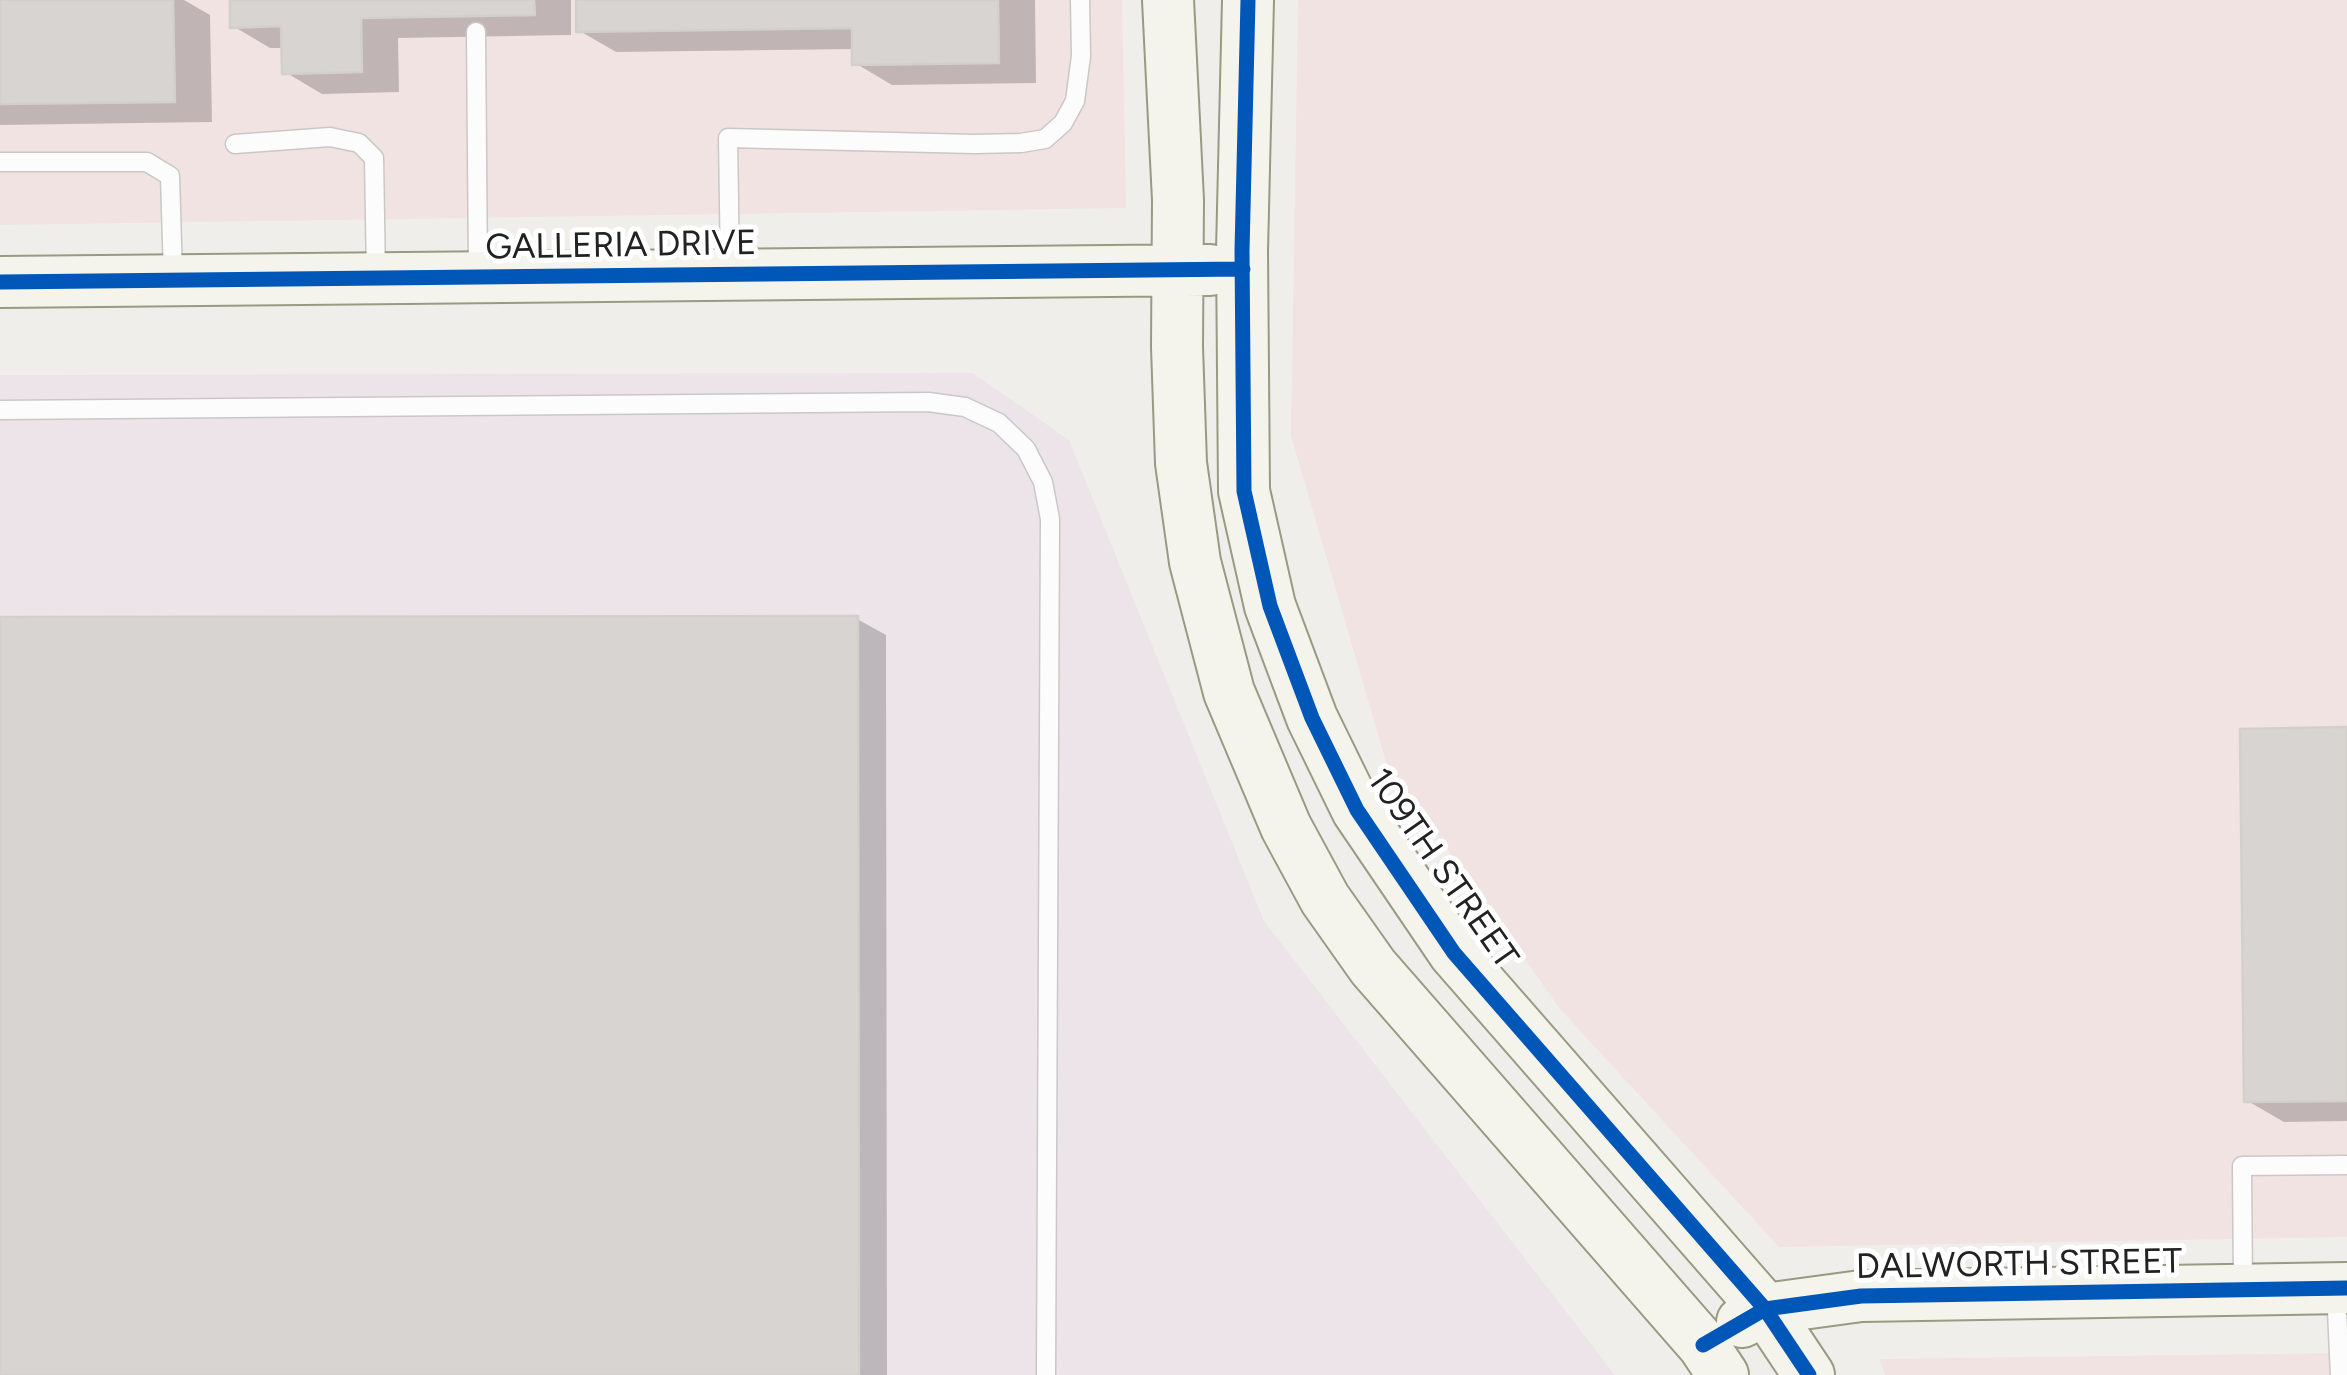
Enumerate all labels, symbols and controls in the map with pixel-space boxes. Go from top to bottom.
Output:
street label: GALLERIA DRIVE [485,223,757,269]
street label: 109TH STREET [1358,761,1526,977]
street label: DALWORTH STREET [1856,1241,2182,1289]

